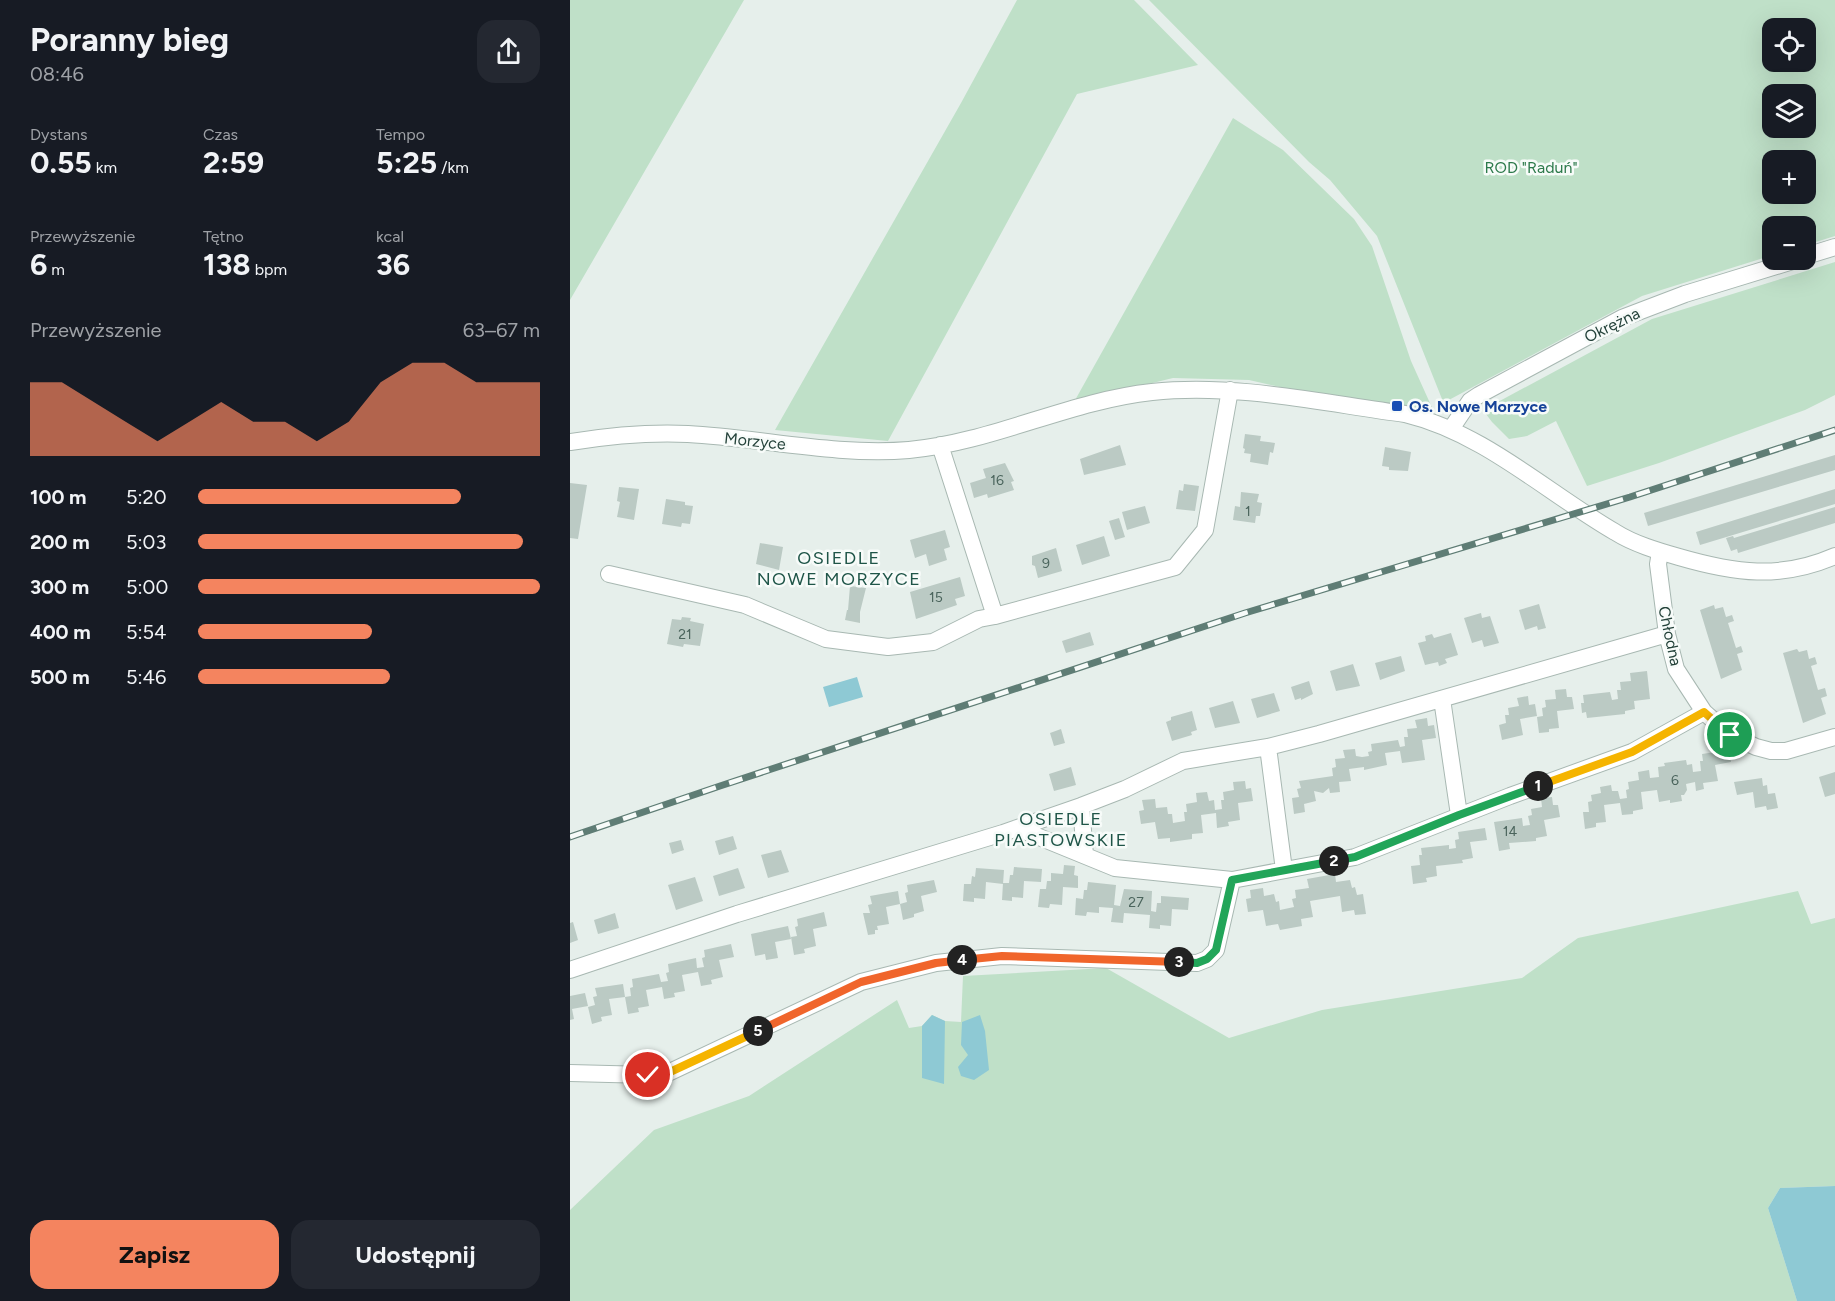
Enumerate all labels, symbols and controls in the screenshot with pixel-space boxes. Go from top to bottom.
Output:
map controls [1762,18,1816,270]
button: locate [1762,18,1816,72]
text: Poranny bieg [30,20,229,59]
button: share [477,20,540,83]
text: 08:46 [30,62,84,86]
button: layers [1762,84,1816,138]
text: Dystans [30,125,87,144]
text: Czas [203,125,238,144]
text: Tempo [376,125,425,144]
text: 0.55 [30,144,92,181]
text: 2:59 [203,144,264,181]
text: 5:25 [376,144,437,181]
button: + [1762,150,1816,204]
text: km [92,158,117,177]
text: /km [437,158,469,177]
park label: ROD "Raduń" [1484,158,1578,177]
button: − [1762,216,1816,270]
text: Przewyższenie [30,227,135,246]
text: Tętno [203,227,244,246]
text: kcal [376,227,404,246]
text: 6 [30,246,47,283]
text: 138 [203,246,251,283]
text: 36 [376,246,410,283]
text: m [47,260,65,279]
text: bpm [251,260,287,279]
street label: Okrężna [1581,303,1643,347]
text: Przewyższenie [30,318,162,342]
text: 63–67 m [463,318,540,342]
place label: Os. Nowe Morzyce [1409,397,1547,416]
marker: Os. Nowe Morzyce [1390,399,1404,413]
street label: Morzyce [723,428,787,454]
house number: 16 [990,472,1004,489]
text: 100 m [30,485,87,509]
text: 5:20 [126,485,167,509]
house number: 1 [1245,503,1251,520]
text: 200 m [30,530,90,554]
text: 5:03 [126,530,166,554]
district label: OSIEDLE NOWE MORZYCE [757,547,921,590]
house number: 9 [1042,555,1050,572]
text: 300 m [30,575,89,599]
text: 5:00 [126,575,168,599]
house number: 15 [929,589,943,606]
street label: Chłodna [1654,604,1686,668]
text: 400 m [30,620,91,644]
text: 5:54 [126,620,166,644]
house number: 21 [678,626,692,643]
text: 500 m [30,665,90,689]
text: 5:46 [126,665,166,689]
pin [1704,709,1755,760]
icon: arrive [1713,718,1746,751]
pin: 1 [1523,771,1553,801]
house number: 6 [1671,772,1679,789]
text: 1 [1535,776,1541,795]
district label: OSIEDLE PIASTOWSKIE [994,808,1128,851]
house number: 14 [1503,823,1518,840]
pin: 2 [1319,846,1349,876]
text: 2 [1329,851,1339,870]
house number: 27 [1128,894,1144,911]
pin: 4 [947,945,977,975]
pin: 3 [1164,947,1194,977]
text: 4 [957,950,967,969]
text: 3 [1175,952,1183,971]
pin: 5 [743,1016,773,1046]
text: 5 [753,1021,763,1040]
pin [622,1049,673,1100]
icon: check [631,1058,664,1091]
button: Zapisz [30,1220,279,1289]
button: Udostępnij [291,1220,540,1289]

